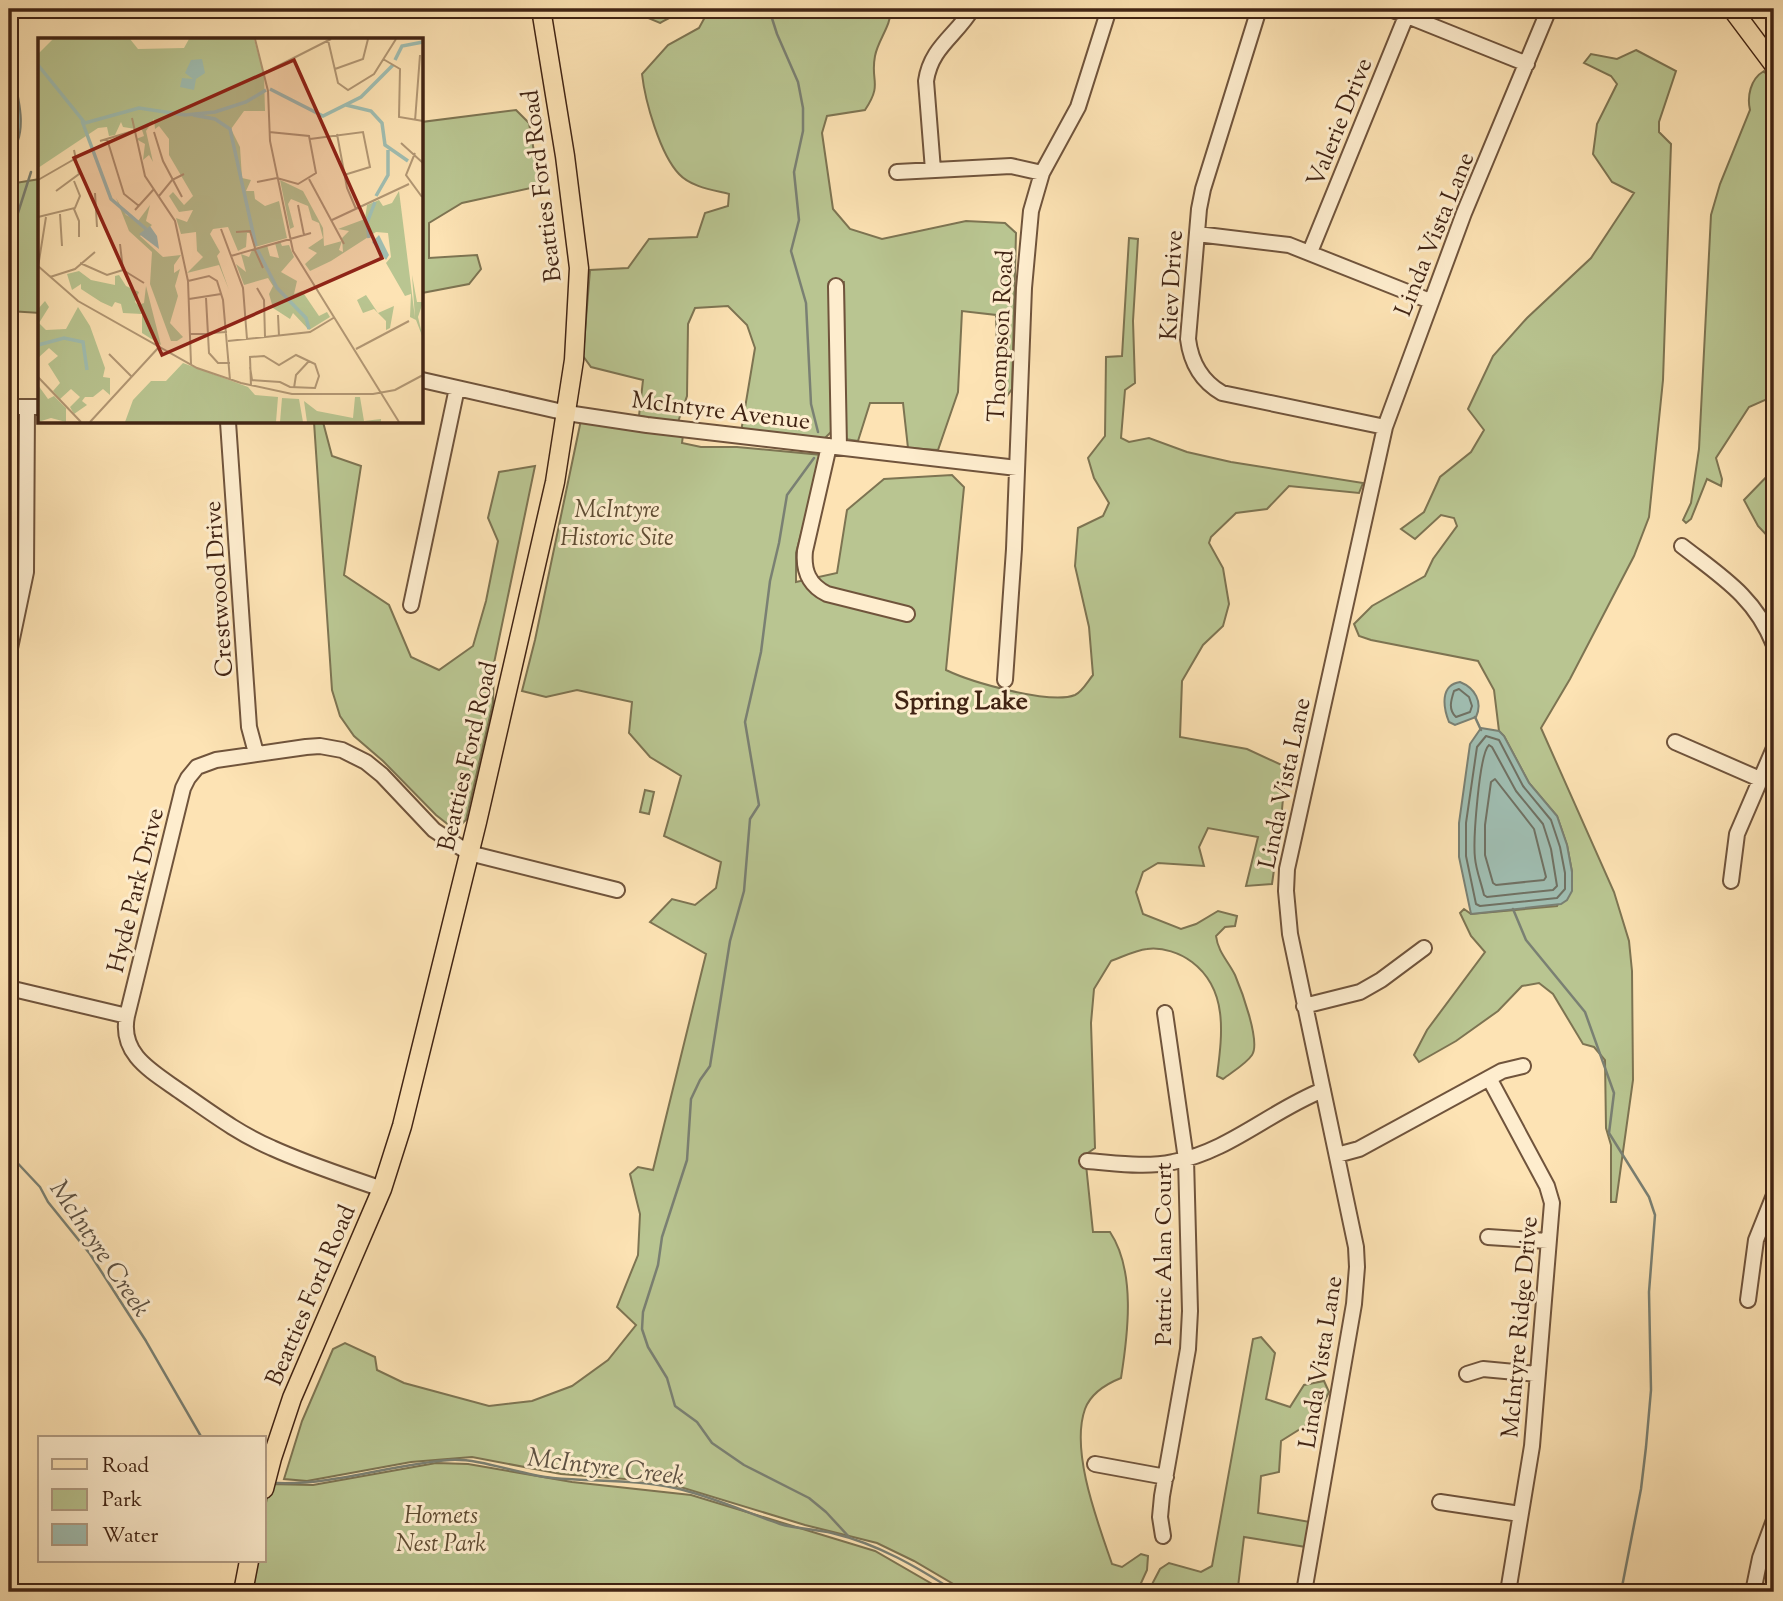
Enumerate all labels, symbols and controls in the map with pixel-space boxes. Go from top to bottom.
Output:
inset map [38,38,424,424]
street label: Valerie Drive [1300,53,1382,192]
street label: Beatties Ford Road [514,87,572,284]
street label: Linda Vista Lane [1387,148,1484,322]
street label: Kiev Drive [1153,229,1193,341]
street label: Thompson Road [981,249,1024,423]
street label: McIntyre Avenue [629,384,812,440]
park label: McIntyre Historic Site [560,494,674,556]
street label: Crestwood Drive [197,500,243,678]
street label: Beatties Ford Road [431,658,507,855]
district label: Spring Lake [894,684,1028,721]
street label: Linda Vista Lane [1251,695,1321,872]
street label: Hyde Park Drive [100,804,174,977]
street label: Patric Alan Court [1148,1162,1182,1346]
water label: McIntyre Creek [39,1174,159,1325]
street label: Beatties Ford Road [258,1200,365,1392]
street label: McIntyre Ridge Drive [1494,1215,1548,1440]
street label: Linda Vista Lane [1292,1274,1352,1451]
legend [38,1436,266,1562]
water label: McIntyre Creek [525,1440,687,1497]
text: Road [102,1452,149,1482]
text: Park [102,1486,143,1516]
park label: Hornets Nest Park [396,1500,486,1562]
text: Water [102,1522,159,1552]

